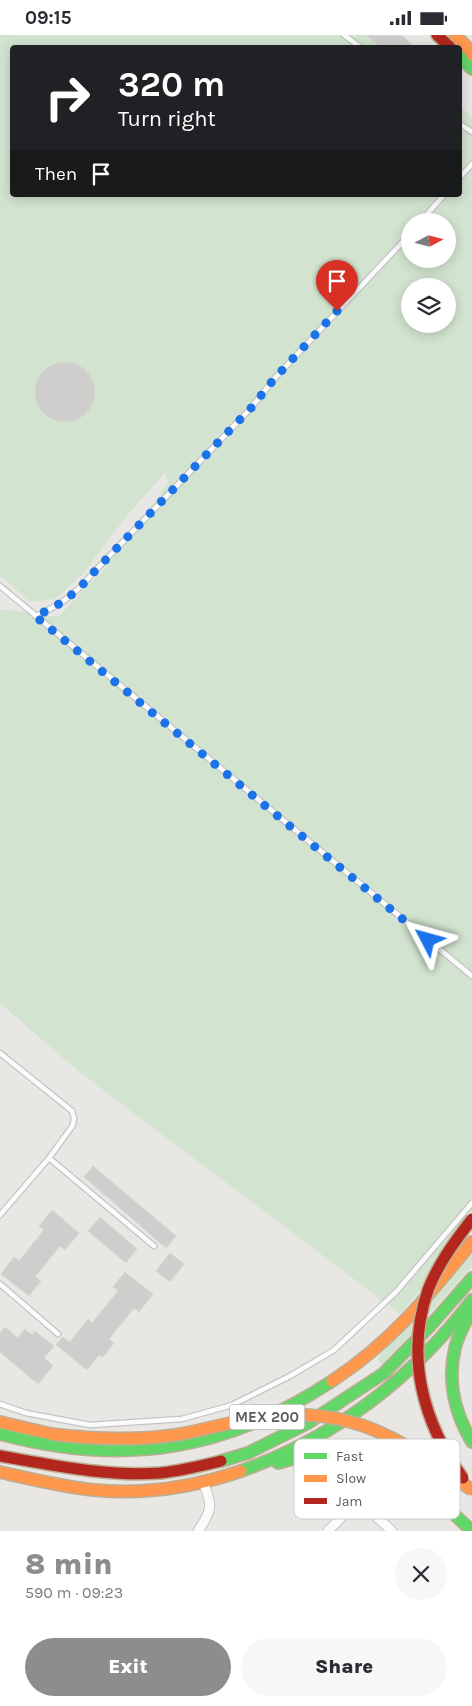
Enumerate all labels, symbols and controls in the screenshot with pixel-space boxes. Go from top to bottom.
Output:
text: 09:15 [25,7,72,29]
text: 320 m [118,64,225,105]
icon: right [35,65,100,130]
text: Turn right [118,106,216,132]
icon: arrive [87,160,115,188]
text: Then [35,163,77,185]
north arrow [401,213,456,267]
map controls [401,213,456,333]
pin [316,260,358,311]
icon: arrive [323,267,351,295]
button: layers [401,278,456,333]
position arrow [401,913,453,965]
road number: MEX 200 [230,1405,304,1429]
legend [294,1439,460,1519]
text: Fast [336,1448,363,1465]
text: Slow [336,1470,366,1487]
text: Jam [336,1493,362,1510]
text: 8 min [25,1546,112,1582]
button: close [395,1548,447,1600]
text: 590 m · 09:23 [25,1583,123,1602]
button: Exit [25,1638,231,1696]
button: Share [241,1638,447,1696]

